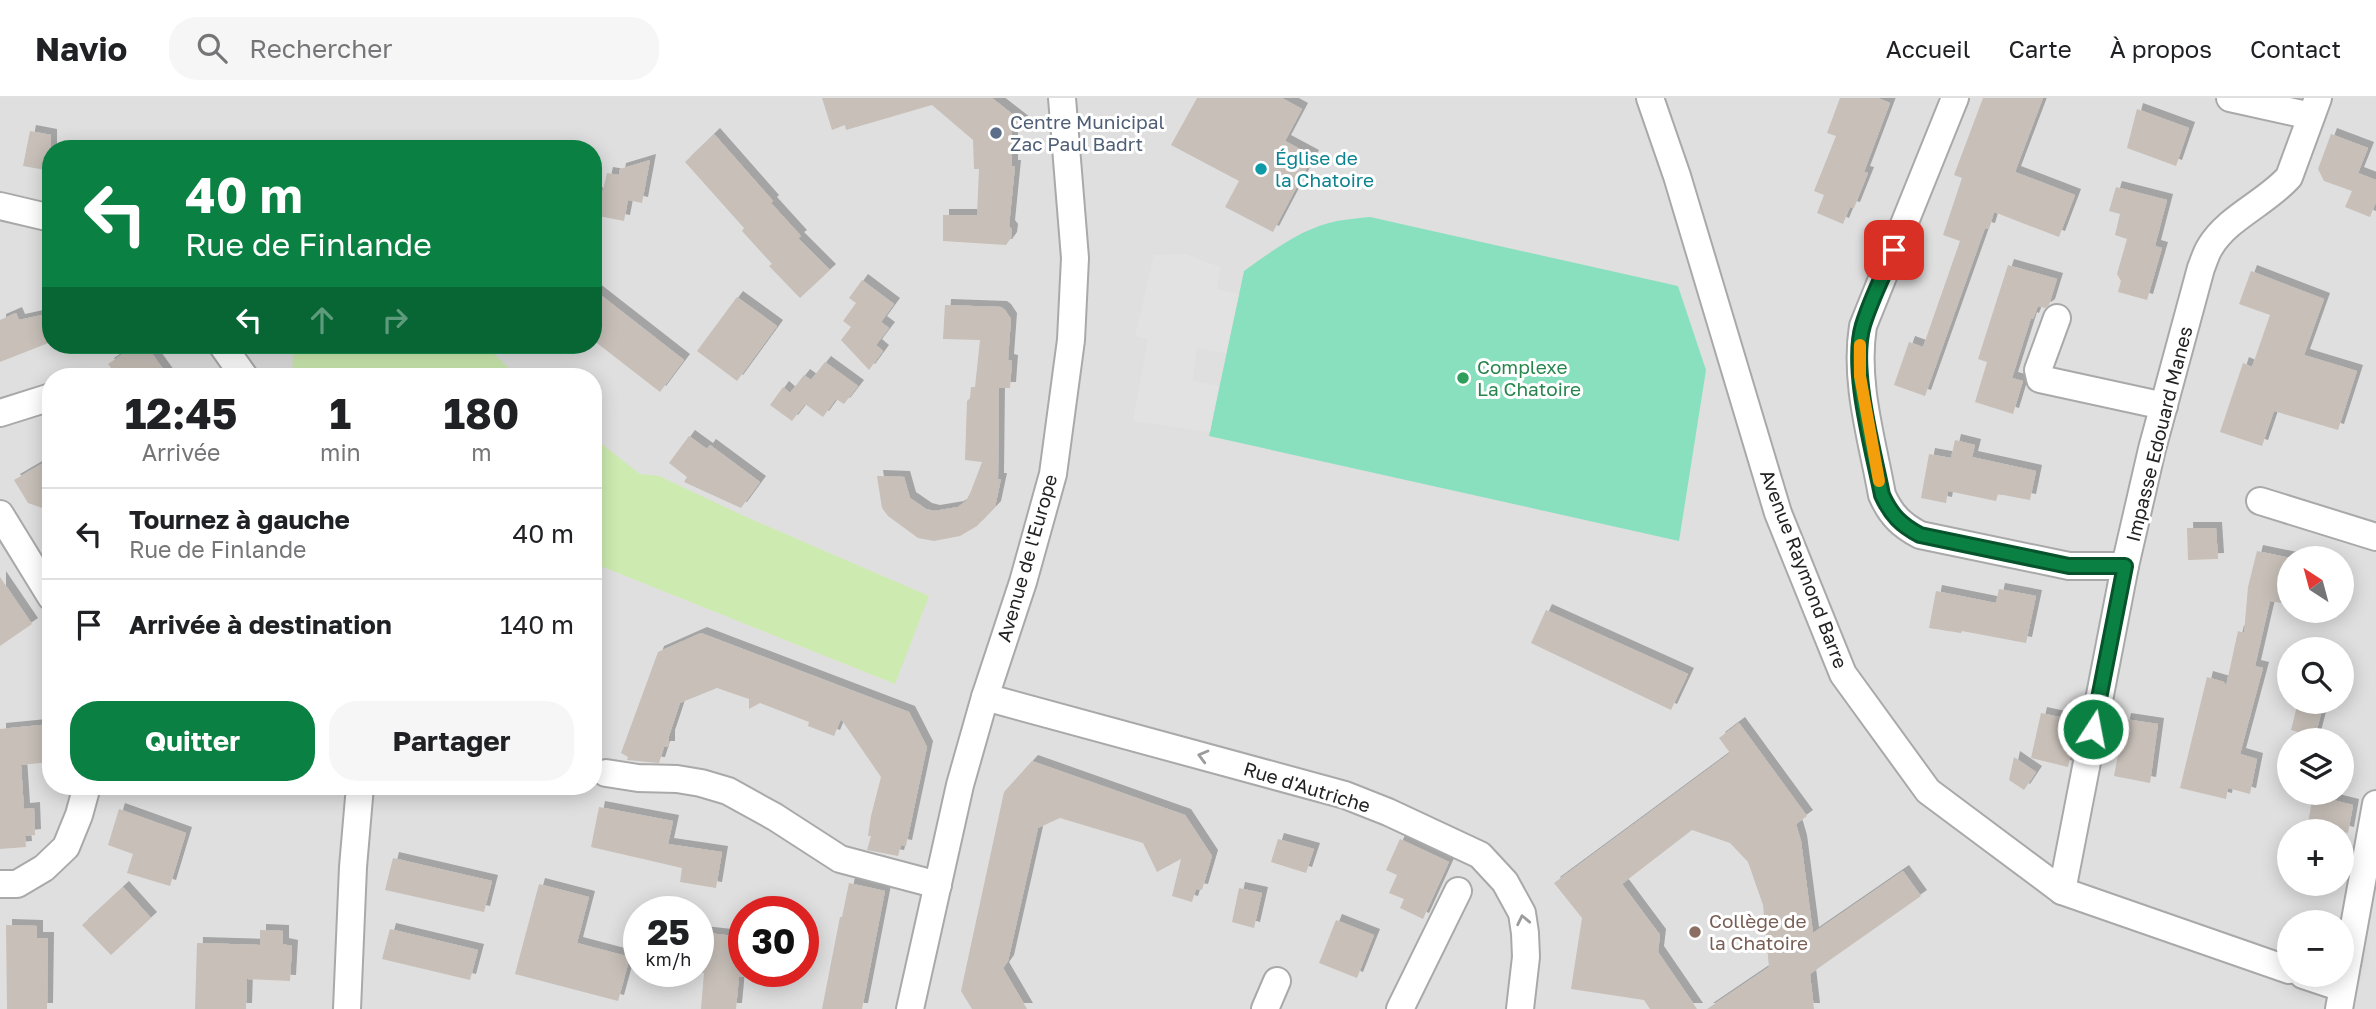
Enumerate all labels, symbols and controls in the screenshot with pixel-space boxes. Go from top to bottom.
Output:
search box [169,17,659,80]
text: Navio [35,29,127,68]
icon: search [193,29,231,67]
text: Rechercher [249,33,392,64]
text: Accueil [1886,34,1970,63]
text: Carte [2008,34,2072,63]
text: À propos [2110,34,2212,63]
text: Contact [2250,34,2341,63]
place label: Centre Municipal Zac Paul Badrt [1010,110,1165,155]
marker: Centre Municipal Zac Paul Badrt [988,125,1004,141]
place label: Église de la Chatoire [1275,146,1374,191]
marker: Église de la Chatoire [1253,161,1269,177]
text: 40 m [185,165,303,224]
icon: left [70,168,161,259]
pin [1864,220,1924,280]
text: Rue de Finlande [185,225,432,263]
icon: arrive [1875,231,1913,269]
icon: left [230,301,268,339]
icon: ahead [303,301,341,339]
icon: right [376,301,414,339]
street label: Impasse Edouard Manes [2121,324,2196,544]
place label: Complexe La Chatoire [1477,355,1581,400]
marker: Complexe La Chatoire [1455,370,1471,386]
text: 12:45 [125,388,237,438]
text: 1 [330,388,351,438]
text: 180 [443,388,519,438]
text: Arrivée [142,438,220,466]
text: min [320,438,361,466]
text: m [471,438,492,466]
street label: Avenue Raymond Barre [1756,466,1853,671]
street label: Avenue de l'Europe [992,471,1061,644]
text: Tournez à gauche [129,504,350,535]
icon: left [70,515,108,553]
text: 40 m [513,518,574,549]
text: Rue de Finlande [129,535,306,563]
north arrow [2277,546,2354,623]
map controls [2277,546,2354,987]
icon: arrive [70,606,108,644]
text: Arrivée à destination [129,609,392,640]
text: 140 m [500,609,574,640]
button: search [2277,637,2354,714]
position arrow [2056,692,2130,766]
button: Quitter [70,701,315,781]
button: Partager [329,701,574,781]
button: layers [2277,728,2354,805]
one-way arrow [1197,750,1209,765]
street label: Rue d'Autriche [1241,756,1373,817]
button: + [2277,819,2354,896]
speed limit sign: 30 [728,896,819,987]
place label: Collège de la Chatoire [1709,909,1808,954]
button: − [2277,910,2354,987]
text: 25 [647,911,690,953]
one-way arrow [1516,914,1531,926]
marker: Collège de la Chatoire [1687,924,1703,940]
text: km/h [646,948,691,970]

